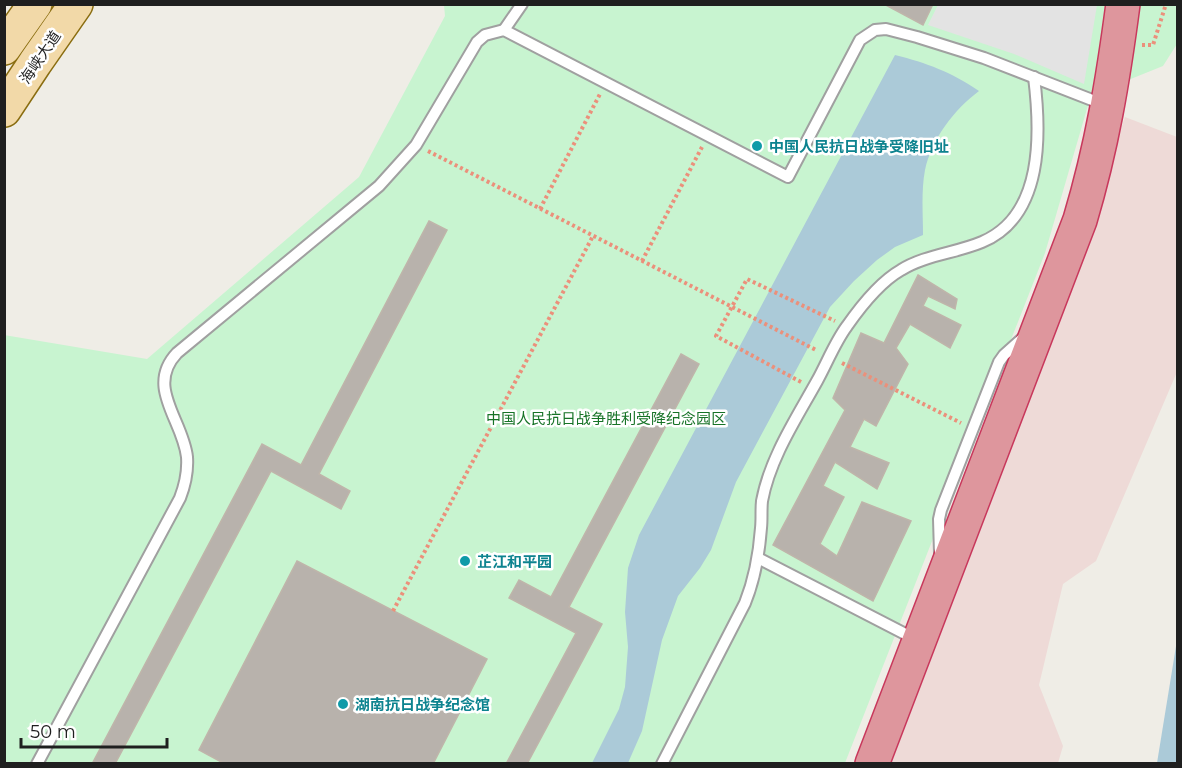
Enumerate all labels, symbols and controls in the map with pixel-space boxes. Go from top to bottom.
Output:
street label: 海峡大道 [15,27,65,87]
place label: 中国人民抗日战争受降旧址 [769,137,949,156]
marker: 中国人民抗日战争受降旧址 [750,139,764,153]
park label: 中国人民抗日战争胜利受降纪念园区 [486,409,726,428]
place label: 芷江和平园 [477,552,552,571]
marker: 芷江和平园 [458,554,472,568]
place label: 湖南抗日战争纪念馆 [355,695,490,714]
marker: 湖南抗日战争纪念馆 [336,697,350,711]
scale bar [21,711,166,749]
text: 50 m [30,721,76,743]

